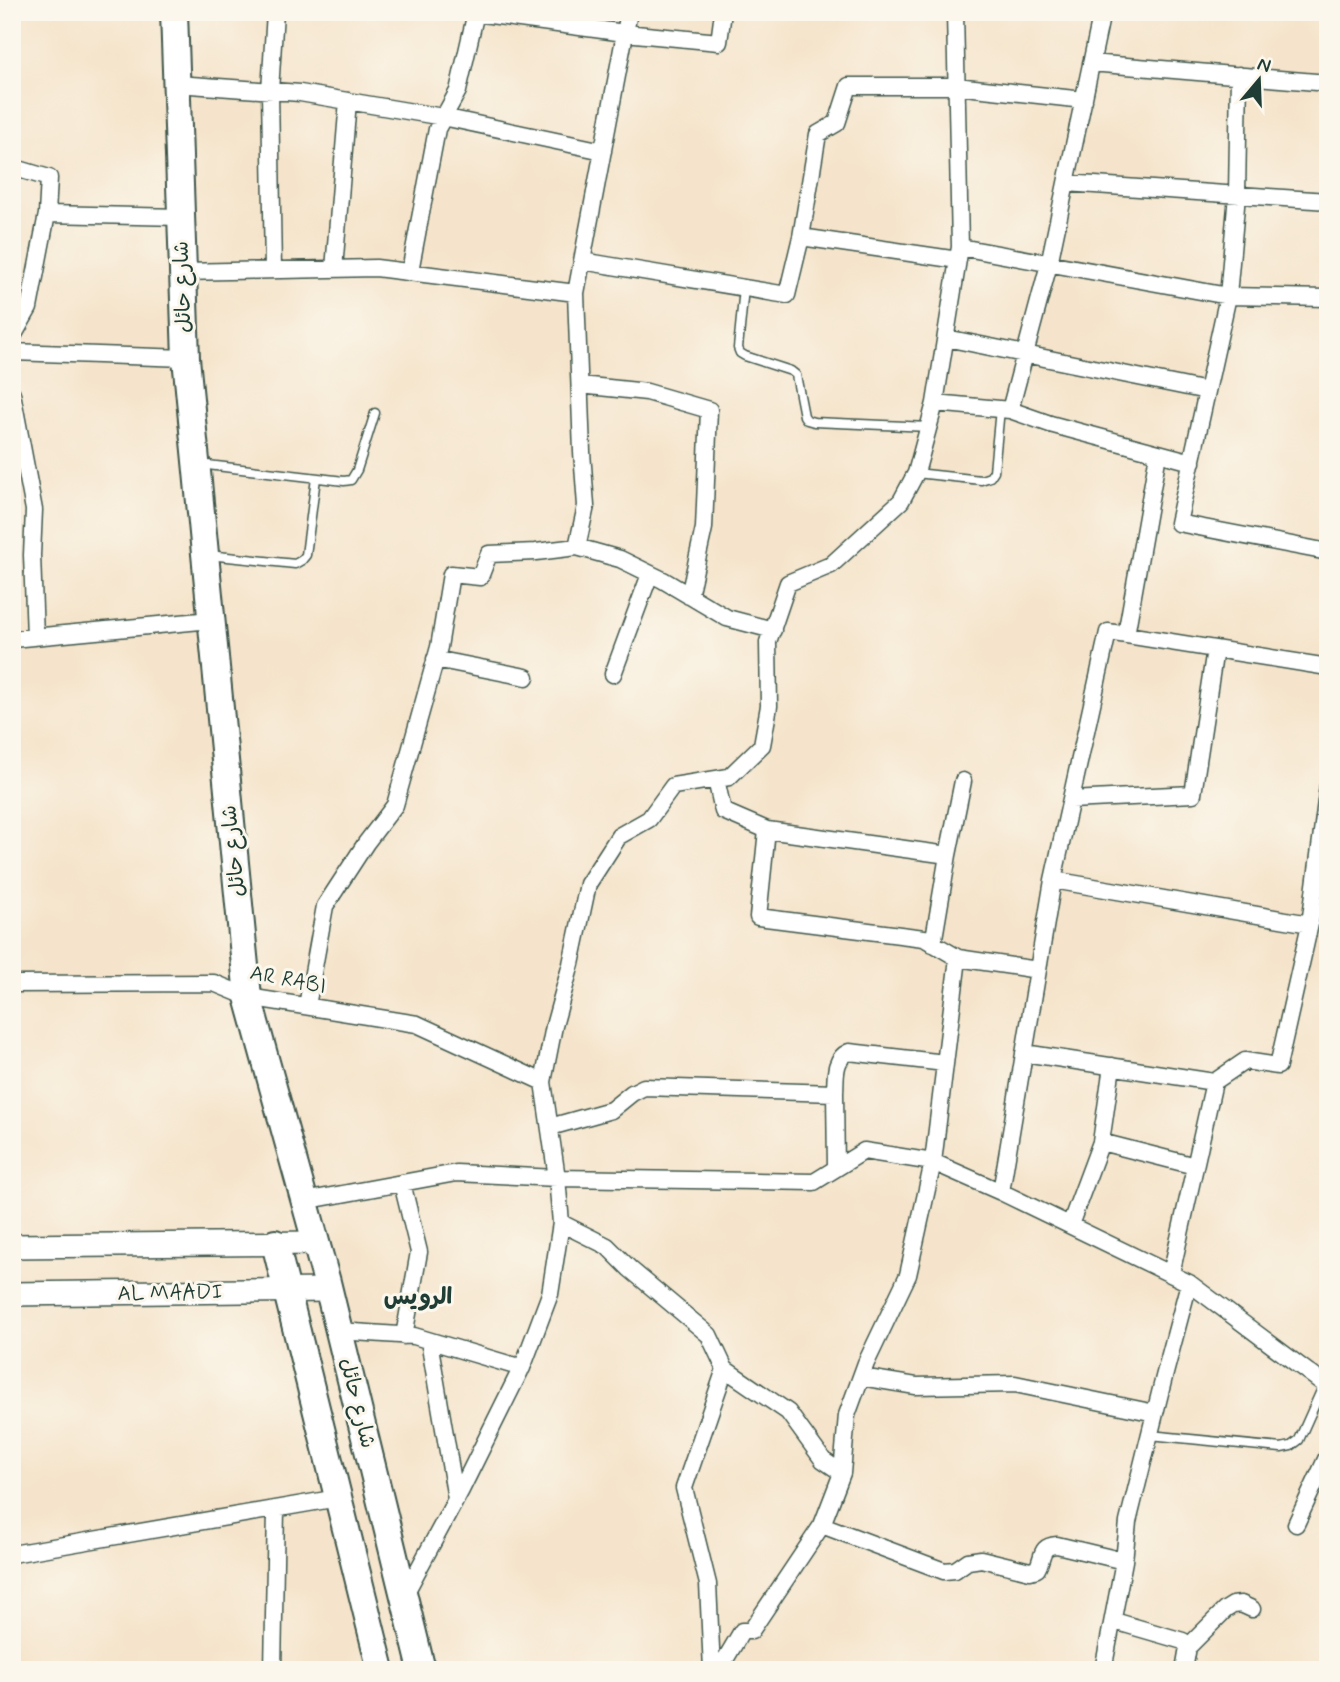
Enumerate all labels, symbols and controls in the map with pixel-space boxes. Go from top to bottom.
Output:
north arrow [1224,46,1294,116]
text: N [1254,51,1274,79]
street label: شارع حائل [167,240,199,334]
street label: شارع حائل [215,804,253,898]
street label: AR RABI [248,959,328,1001]
street label: AL MAADI [117,1278,223,1308]
district label: الرويس [384,1283,452,1313]
street label: شارع حائل [332,1355,382,1451]

